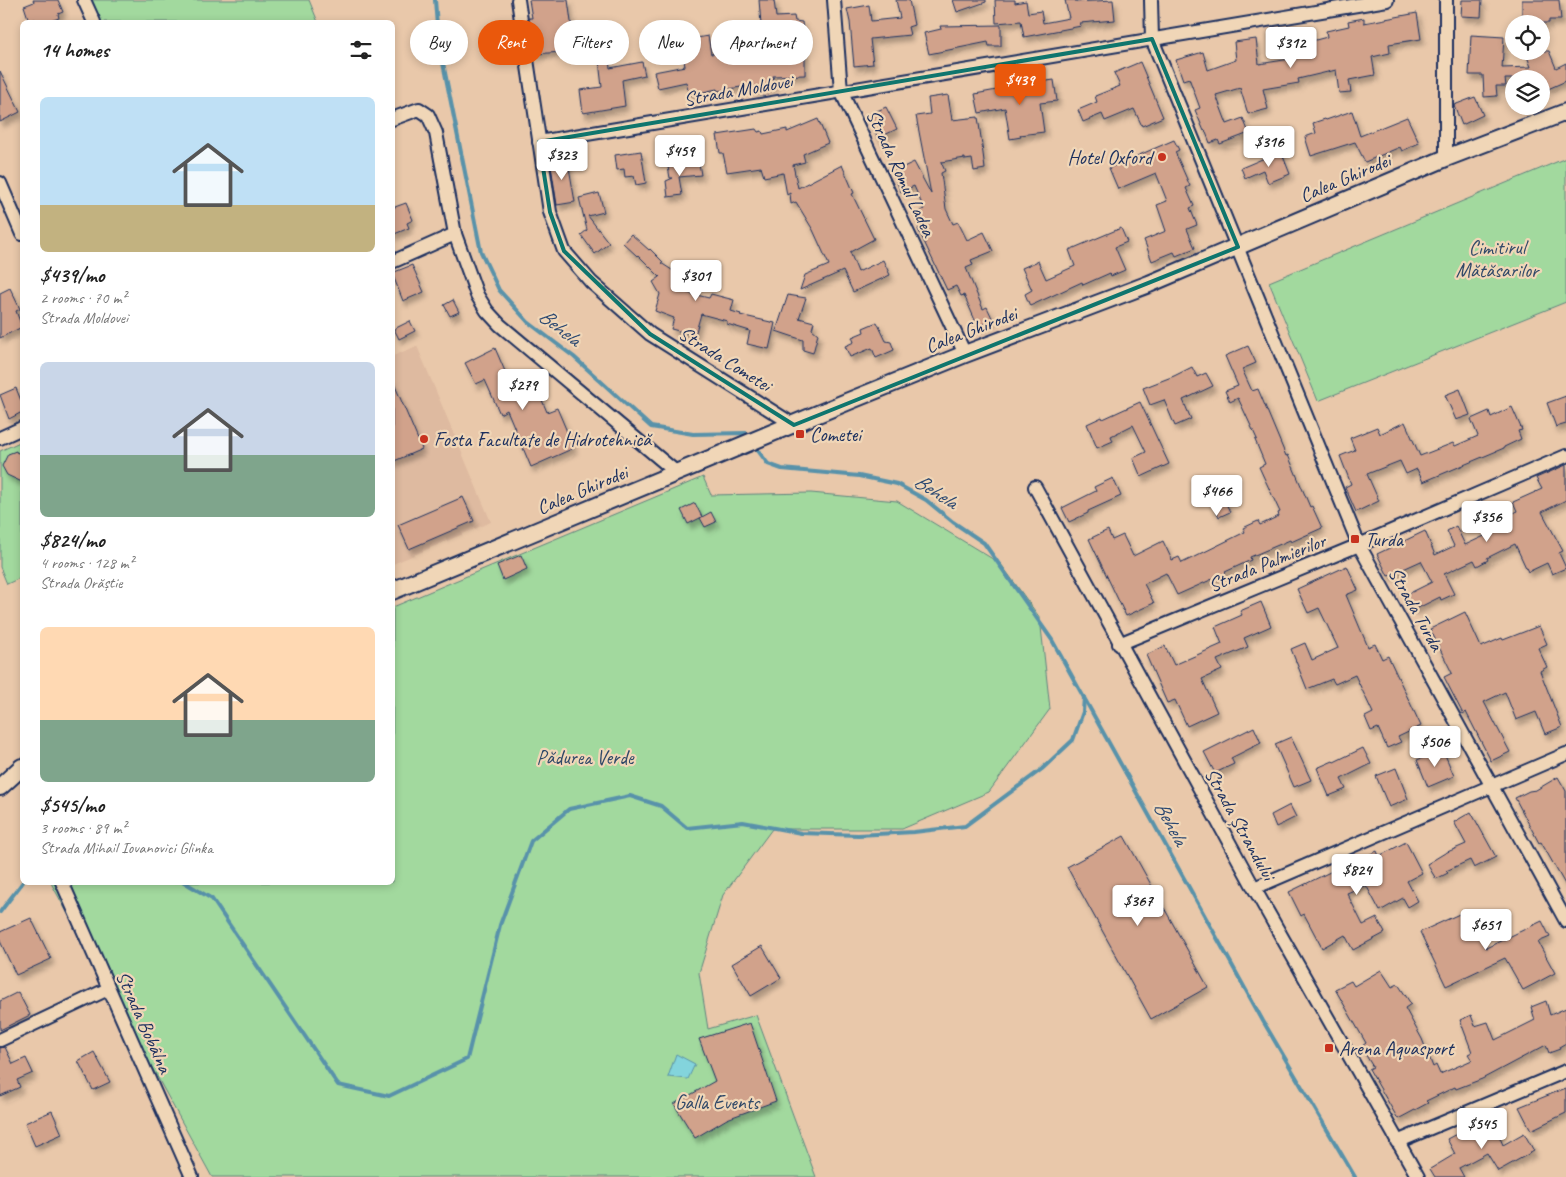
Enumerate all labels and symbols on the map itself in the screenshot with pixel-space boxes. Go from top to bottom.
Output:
pin: $312 [1261,27,1321,69]
pin: $439 [990,64,1050,106]
street label: Strada Moldovei [682,68,797,112]
street label: Strada Romul Ladea [861,105,942,242]
pin: $316 [1239,126,1299,168]
pin: $459 [650,134,710,177]
pin: $323 [532,138,592,181]
place label: Hotel Oxford [1068,145,1155,170]
street label: Calea Ghirodei [1296,147,1396,208]
marker: Hotel Oxford [1156,151,1168,163]
park label: Cimitirul Mătăsarilor [1456,235,1540,283]
pin: $301 [666,260,726,302]
street label: Calea Ghirodei [922,300,1023,359]
water label: Behela [534,302,588,353]
street label: Strada Cometei [674,321,778,398]
pin: $279 [493,368,553,411]
place label: Cometei [810,422,863,447]
place label: Fosta Facultate de Hidrotehnică [434,427,653,452]
marker: Cometei [794,428,806,440]
marker: Fosta Facultate de Hidrotehnică [418,433,430,445]
street label: Calea Ghirodei [533,459,633,520]
water label: Behela [909,467,965,516]
pin: $466 [1187,474,1247,517]
pin: $356 [1457,500,1517,543]
street label: Strada Palmierilor [1205,527,1331,598]
place label: Turda [1365,527,1405,552]
marker: Turda [1349,533,1361,545]
street label: Strada Turda [1383,563,1450,656]
pin: $506 [1405,726,1465,768]
park label: Pădurea Verde [536,745,635,770]
street label: Strada Ștrandului [1199,764,1282,886]
water label: Behela [1148,796,1195,852]
pin: $824 [1327,854,1387,896]
pin: $367 [1108,884,1168,927]
pin: $651 [1456,908,1516,951]
street label: Strada Bobâlna [110,967,178,1078]
place label: Arena Aquasport [1339,1036,1456,1061]
marker: Arena Aquasport [1323,1042,1335,1054]
park label: Galla Events [675,1090,761,1115]
pin: $545 [1452,1108,1512,1150]

